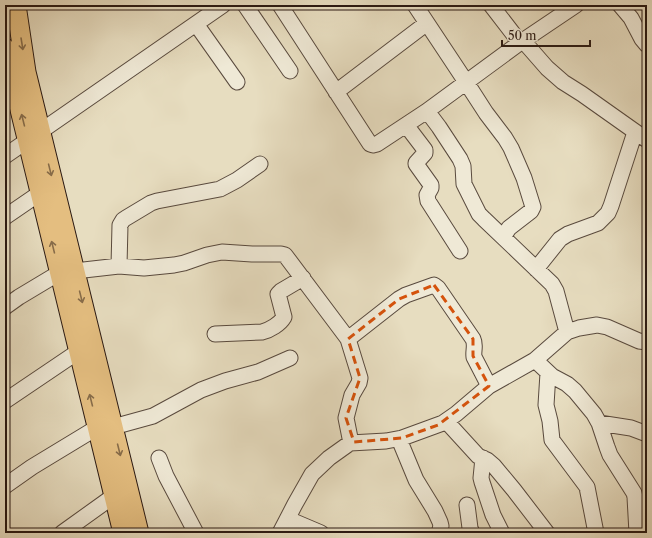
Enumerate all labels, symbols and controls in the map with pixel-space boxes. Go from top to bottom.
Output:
scale bar [502,22,590,48]
text: 50 m [508,28,537,43]
one-way arrow [18,37,26,50]
one-way arrow [18,114,26,127]
one-way arrow [47,164,54,177]
one-way arrow [49,240,56,253]
one-way arrow [78,290,85,303]
one-way arrow [87,394,95,407]
one-way arrow [115,443,123,456]

